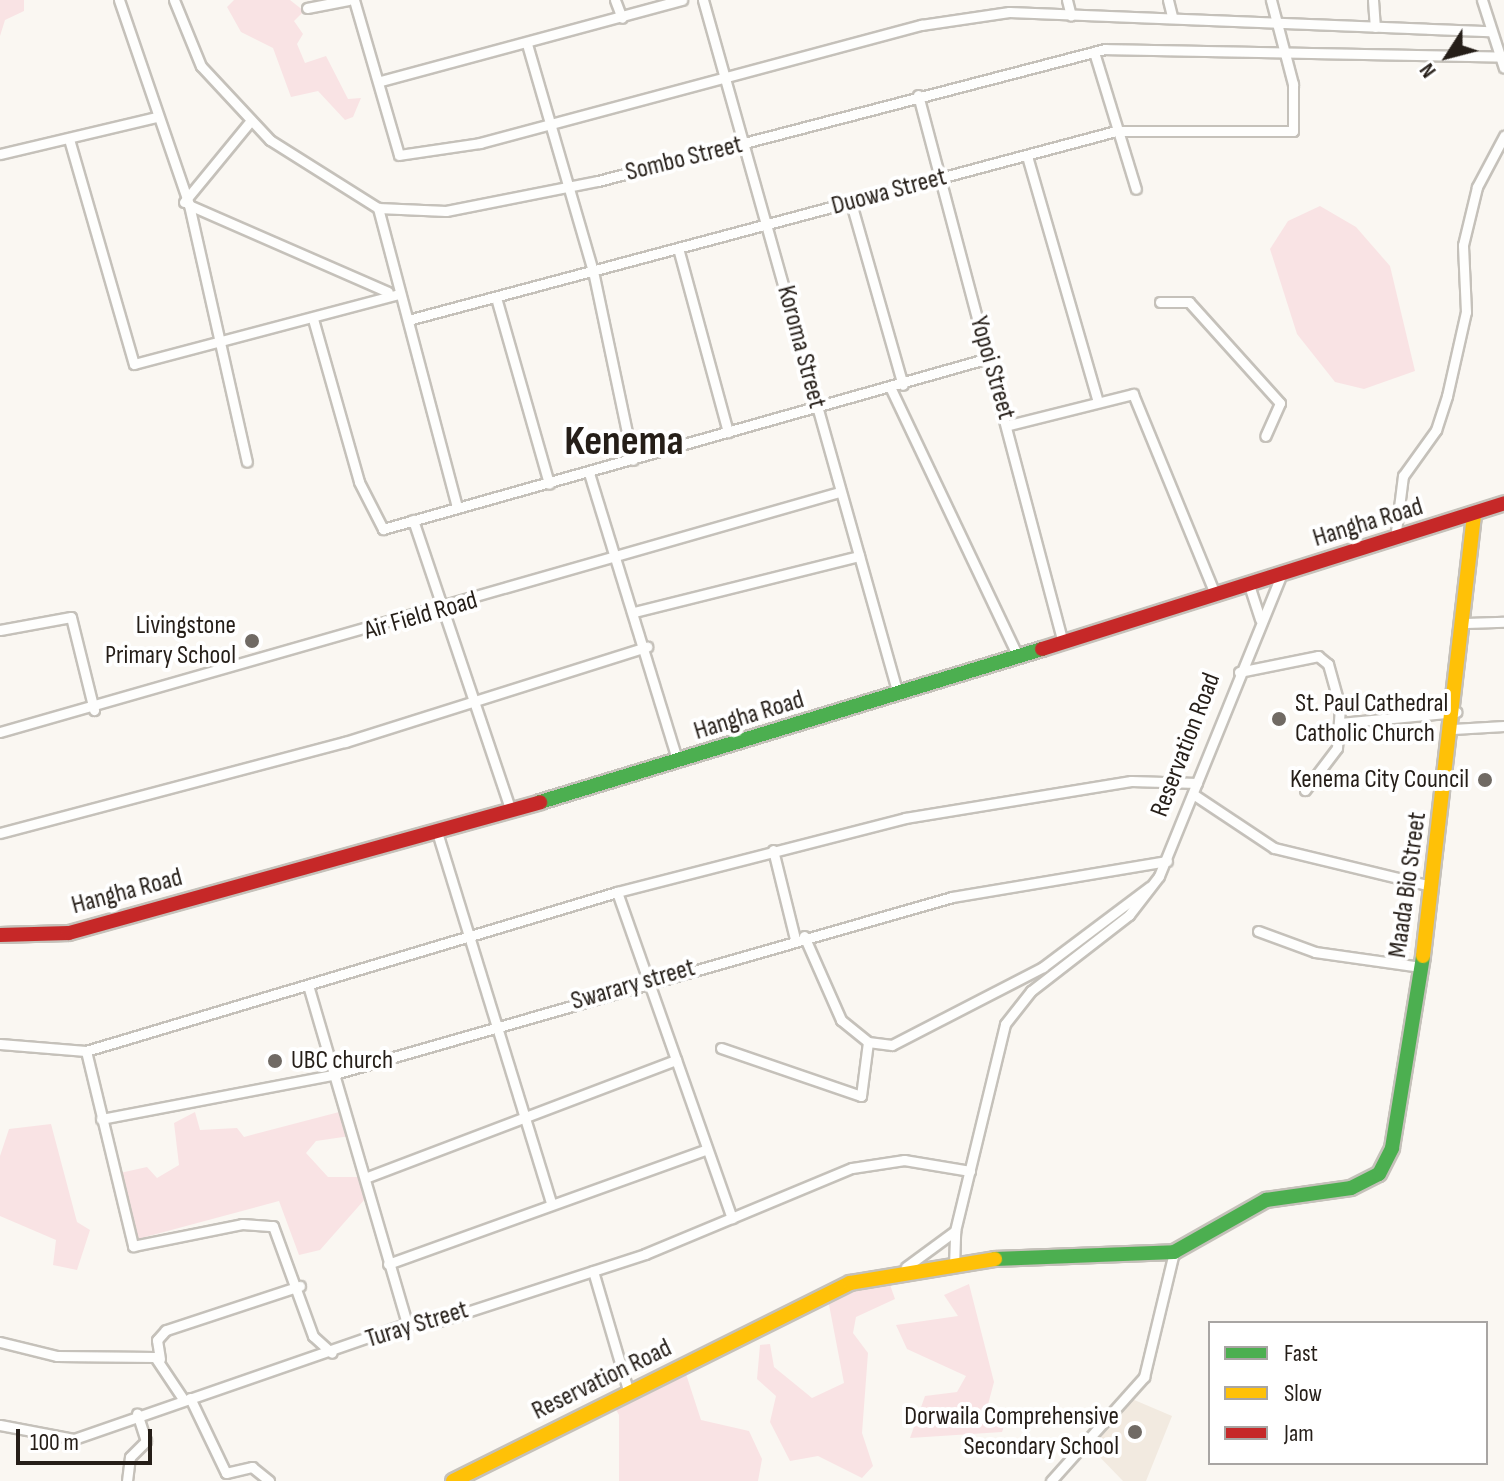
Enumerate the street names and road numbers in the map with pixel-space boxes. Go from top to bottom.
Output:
street label: Sombo Street [622,129,746,189]
street label: Duowa Street [828,162,950,222]
street label: Koroma Street [770,282,832,412]
street label: Yopoi Street [962,313,1022,423]
street label: Hangha Road [1309,492,1427,554]
street label: Air Field Road [361,585,481,647]
street label: Reservation Road [1144,669,1228,821]
street label: Hangha Road [690,685,808,747]
street label: Maada Bio Street [1382,810,1434,960]
street label: Hangha Road [68,862,186,922]
street label: Swarary street [567,952,699,1018]
street label: Turay Street [362,1295,472,1355]
street label: Reservation Road [527,1333,677,1427]

